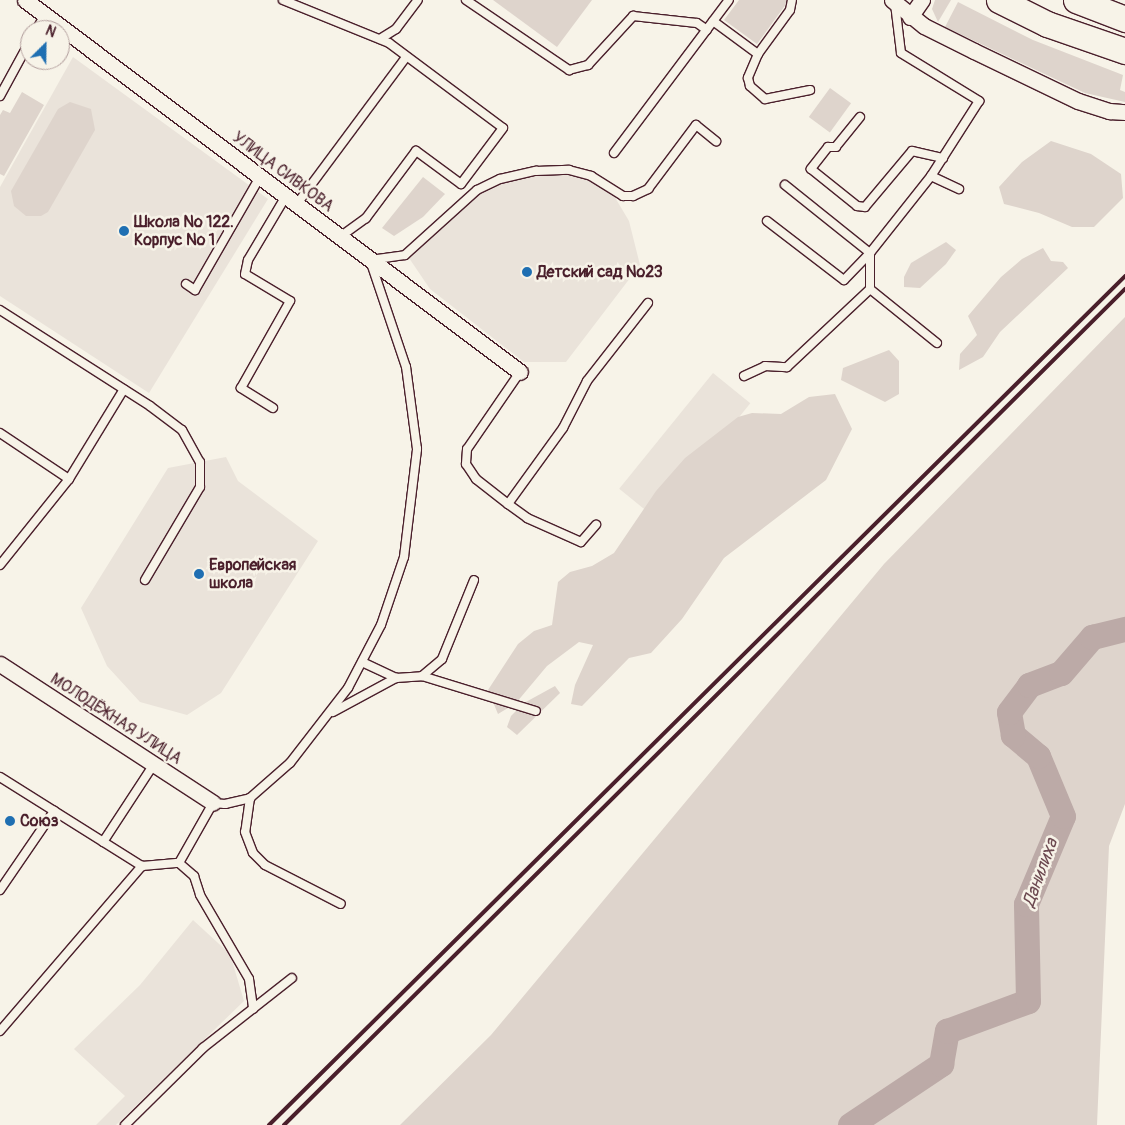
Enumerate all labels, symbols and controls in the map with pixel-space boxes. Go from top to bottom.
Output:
north arrow [20,20,70,70]
text: N [43,22,58,41]
street label: УЛИЦА СИВКОВА [229,128,337,216]
place label: Школа № 122. Корпус № 1 [134,212,234,250]
marker: Школа № 122. Корпус № 1 [118,225,130,237]
place label: Детский сад №23 [537,262,663,282]
marker: Детский сад №23 [521,266,533,278]
place label: Европейская школа [209,555,296,593]
marker: Европейская школа [193,568,205,580]
street label: МОЛОДЁЖНАЯ УЛИЦА [47,669,185,769]
place label: Союз [20,811,59,831]
marker: Союз [4,815,16,827]
water label: Данилиха [1019,836,1063,910]

